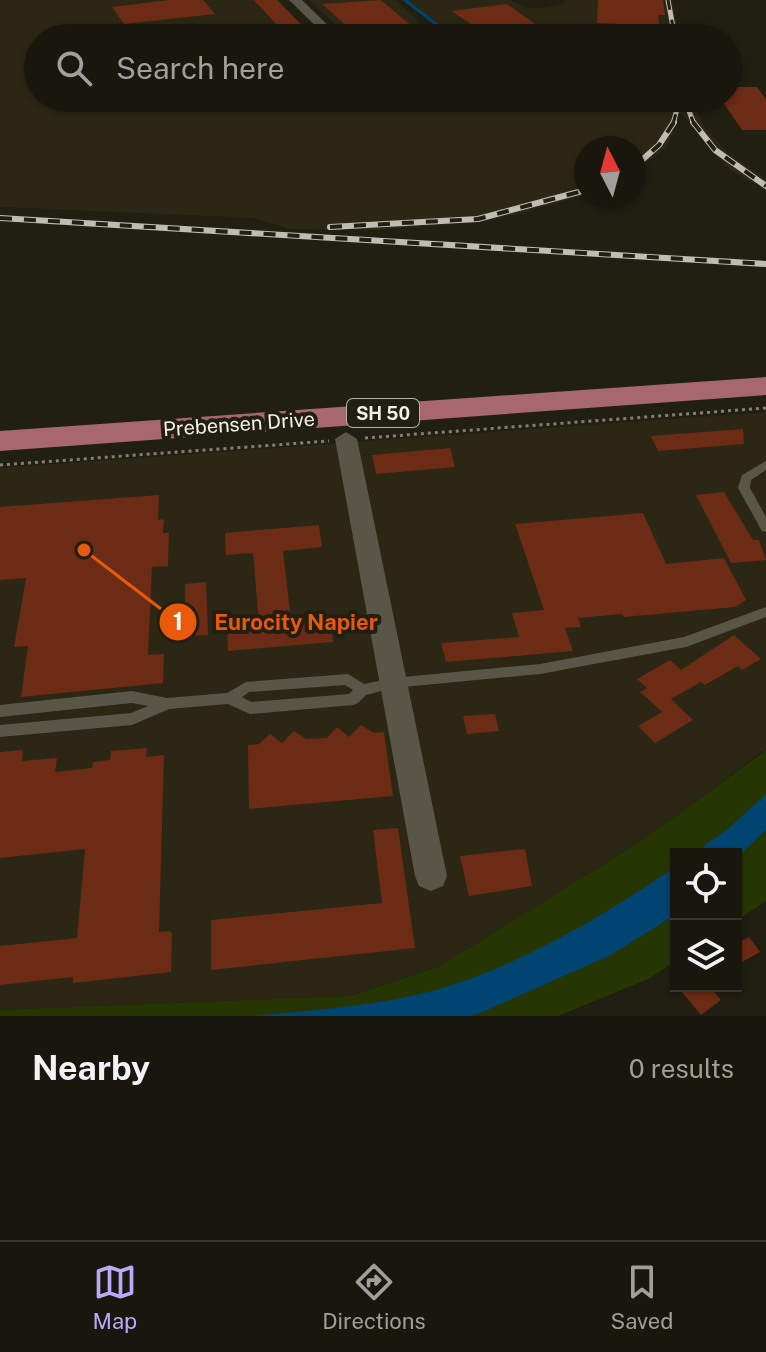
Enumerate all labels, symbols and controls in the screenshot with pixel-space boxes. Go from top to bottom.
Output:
search box [24,24,742,112]
icon: search [52,46,96,90]
text: Search here [116,50,284,86]
north arrow [574,136,646,208]
road number: SH 50 [347,399,419,427]
street label: Prebensen Drive [162,407,316,441]
callout: Eurocity Napier [158,599,393,645]
text: 1 [173,607,183,635]
text: Eurocity Napier [214,609,378,635]
map controls [670,848,742,992]
button: locate [670,848,742,920]
button: layers [670,920,742,992]
text: Nearby [32,1048,150,1088]
text: 0 results [629,1053,734,1084]
tab: Map [93,1260,137,1334]
tab: Directions [322,1260,426,1334]
tab: Saved [611,1260,673,1334]

